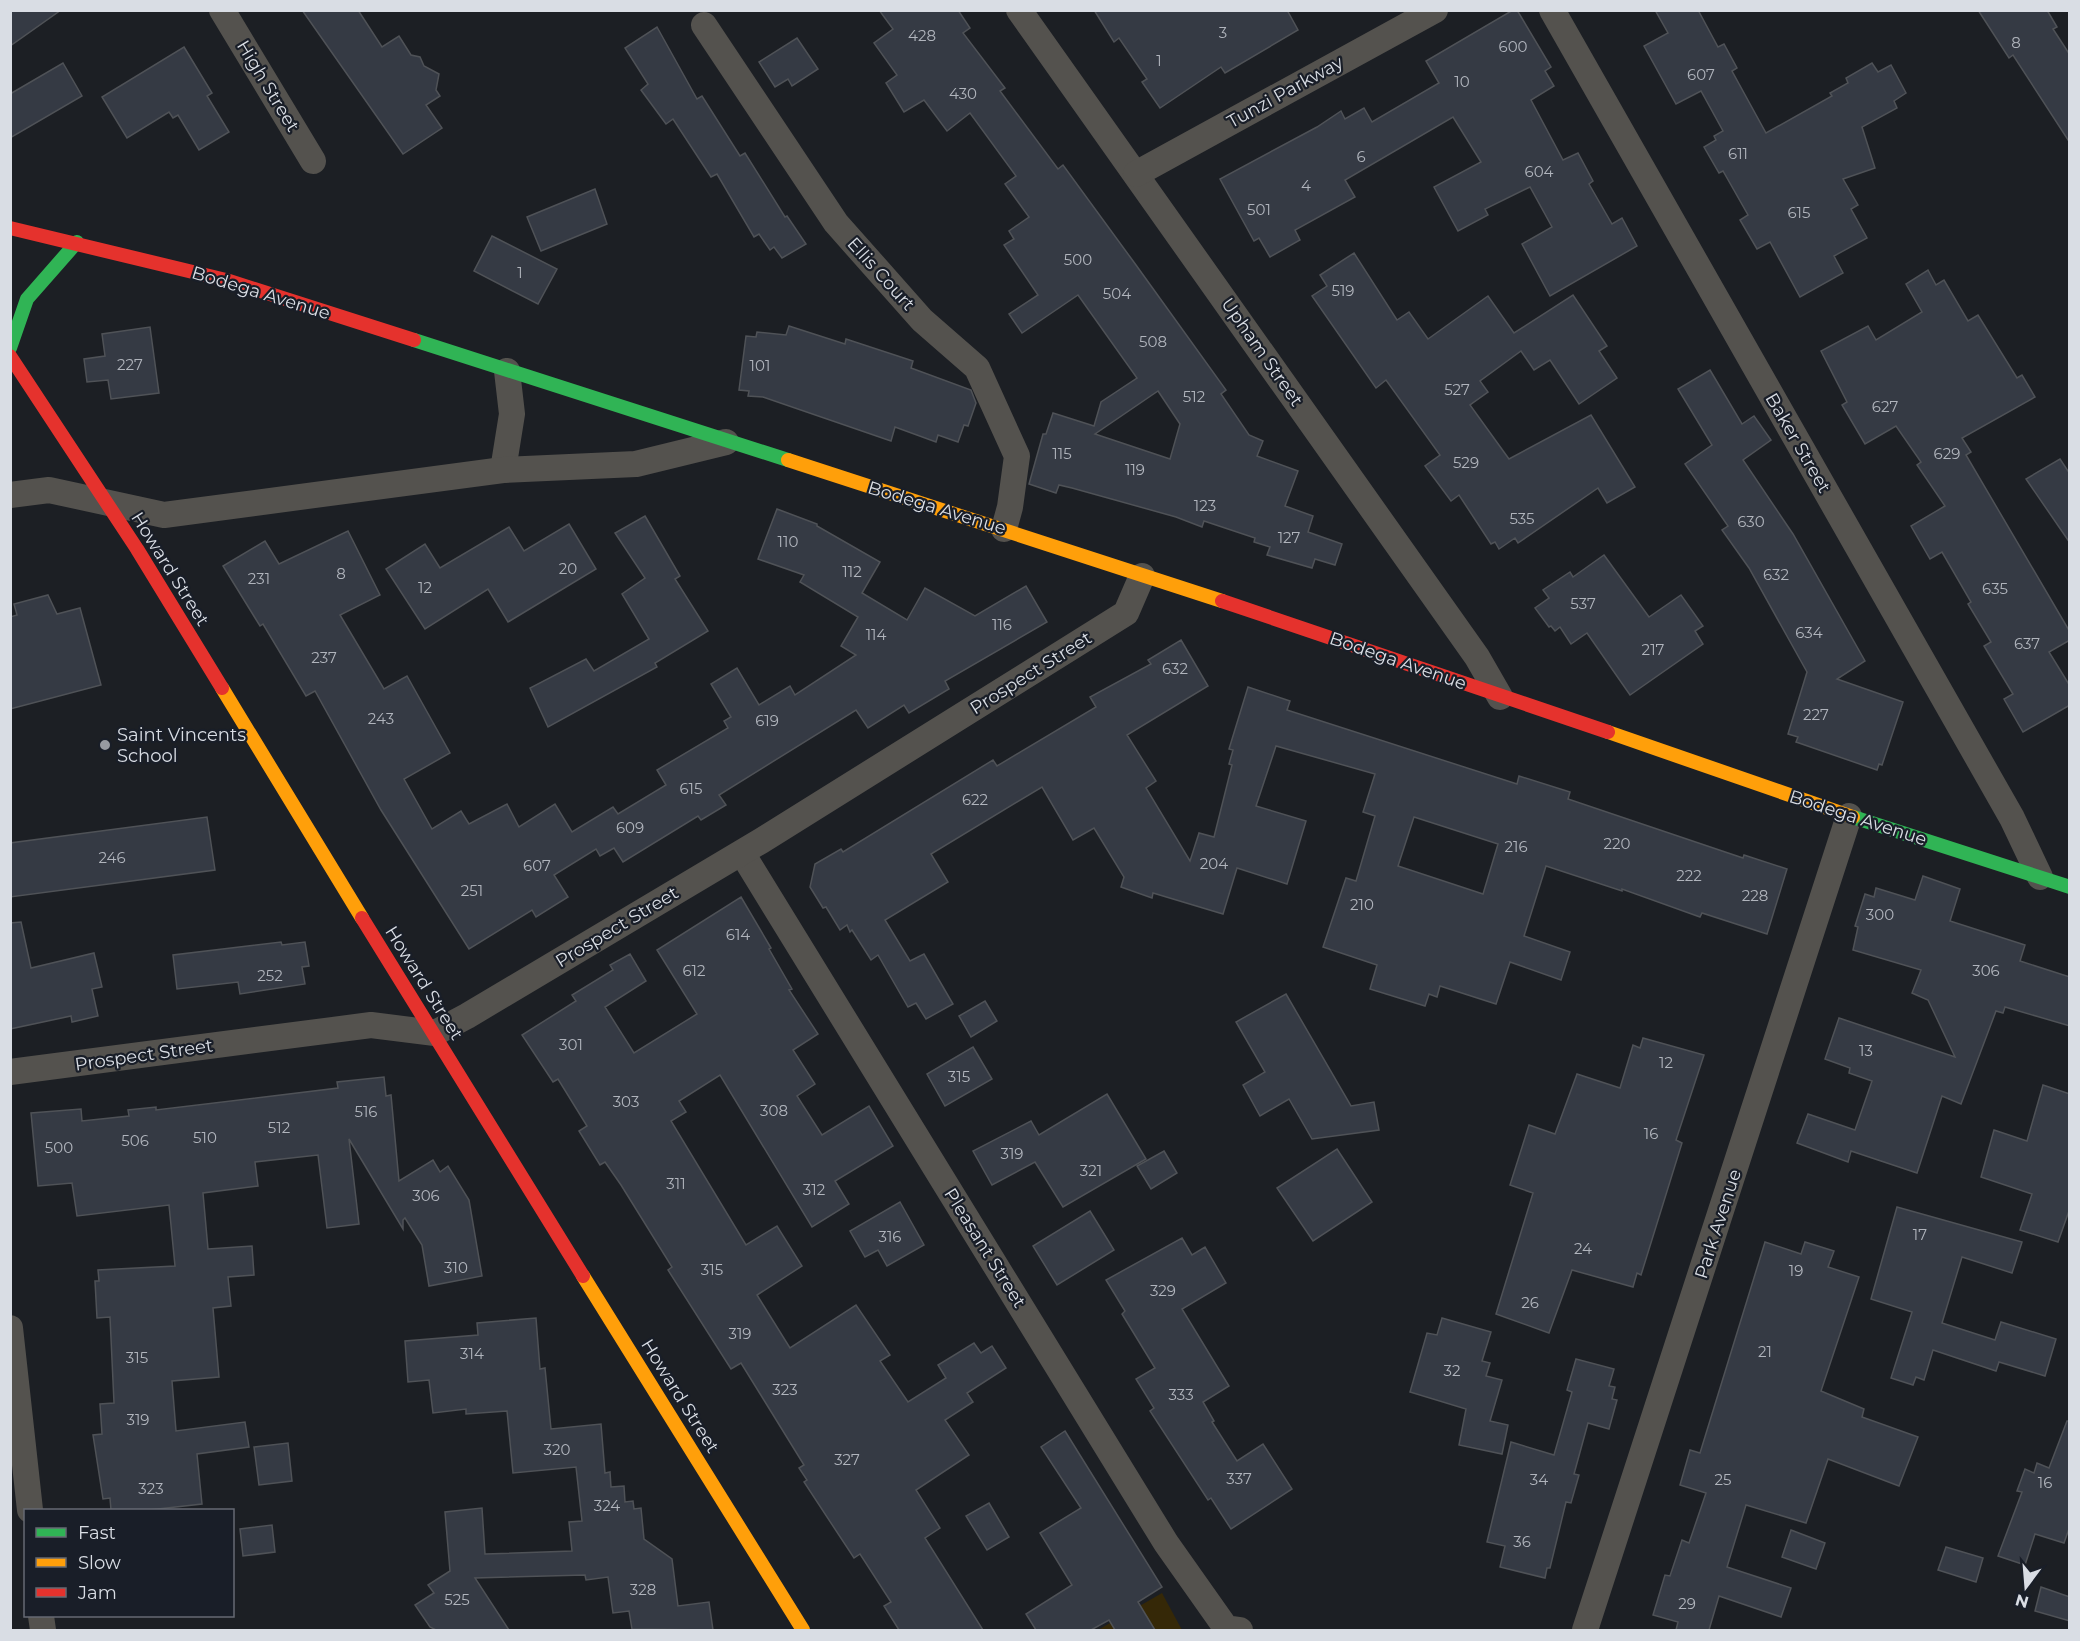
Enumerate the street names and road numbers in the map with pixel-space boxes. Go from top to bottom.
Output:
street label: High Street [232,36,304,136]
street label: Tunzi Parkway [1223,51,1347,133]
street label: Ellis Court [843,233,919,315]
street label: Bodega Avenue [189,261,333,325]
street label: Upham Street [1216,293,1308,411]
street label: Baker Street [1761,389,1835,497]
street label: Bodega Avenue [865,476,1009,540]
street label: Howard Street [126,508,214,630]
street label: Prospect Street [966,627,1096,719]
street label: Bodega Avenue [1327,627,1470,695]
street label: Bodega Avenue [1786,785,1930,851]
street label: Prospect Street [552,882,682,972]
street label: Howard Street [380,922,468,1044]
street label: Prospect Street [73,1034,215,1076]
street label: Park Avenue [1690,1166,1746,1281]
street label: Pleasant Street [939,1184,1031,1312]
street label: Howard Street [636,1335,724,1457]

